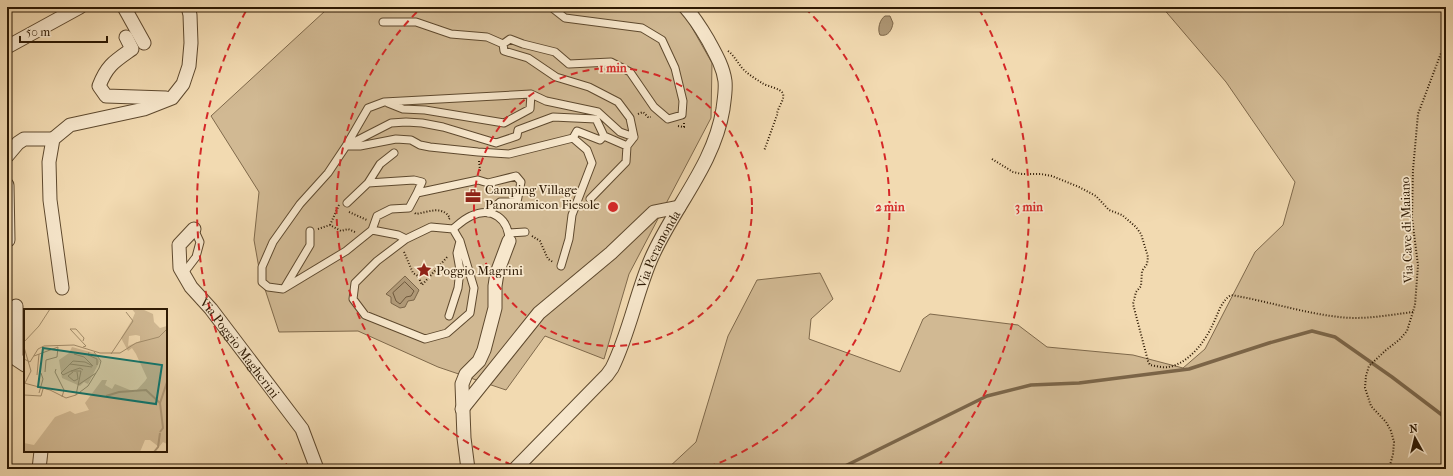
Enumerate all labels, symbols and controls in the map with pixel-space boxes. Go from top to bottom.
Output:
scale bar [20,18,107,44]
text: 50 m [26,25,50,39]
text: 1 min [599,61,628,75]
street label: Via Cave di Maiano [1397,176,1416,285]
place label: Camping Village Panoramicon Fiesole [485,182,600,212]
office icon: Camping Village Panoramicon Fiesole [464,187,482,205]
centre of rings [606,200,620,214]
text: 2 min [875,200,906,214]
text: 3 min [1015,200,1044,215]
street label: Via Peramonda [634,207,684,291]
place icon: Poggio Magrini [415,261,433,279]
place label: Poggio Magrini [436,263,523,278]
street label: Via Poggio Magherini [196,294,283,401]
inset map [24,309,167,452]
north arrow [1395,418,1435,458]
text: N [1409,421,1419,436]

